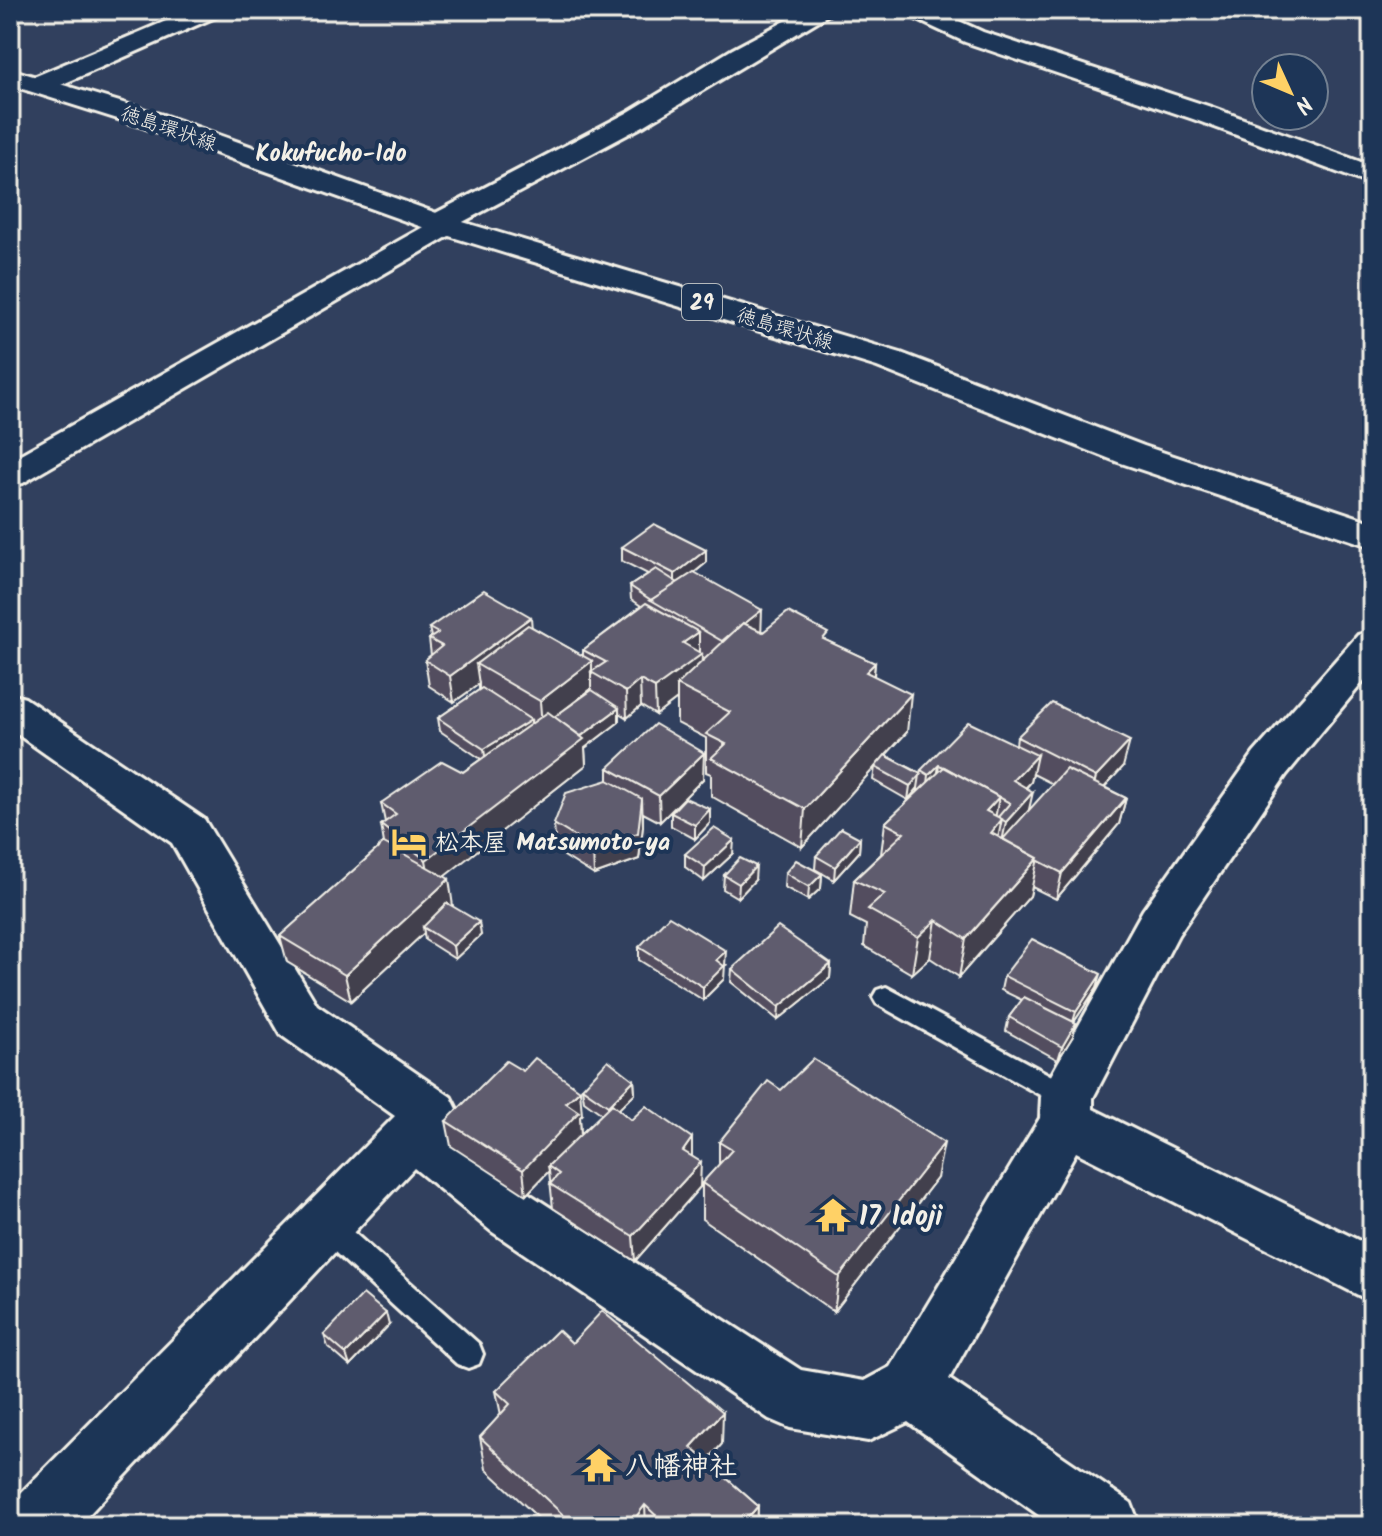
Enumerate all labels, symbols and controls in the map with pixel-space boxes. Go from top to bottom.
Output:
north arrow [1250,52,1330,132]
text: N [1285,87,1320,121]
street label: 徳島環状線 [116,98,221,161]
district label: Kokufucho-Ido [255,135,407,174]
road number: 29 [682,284,722,320]
street label: 徳島環状線 [732,300,837,360]
hotel icon: 松本屋 Matsumoto-ya [390,823,428,861]
place label: 松本屋 Matsumoto-ya [435,824,670,863]
place label: 17 Idoji [859,1195,943,1240]
temple icon: 17 Idoji [814,1196,852,1234]
place label: 八幡神社 [625,1445,737,1490]
temple icon: 八幡神社 [580,1446,618,1484]

